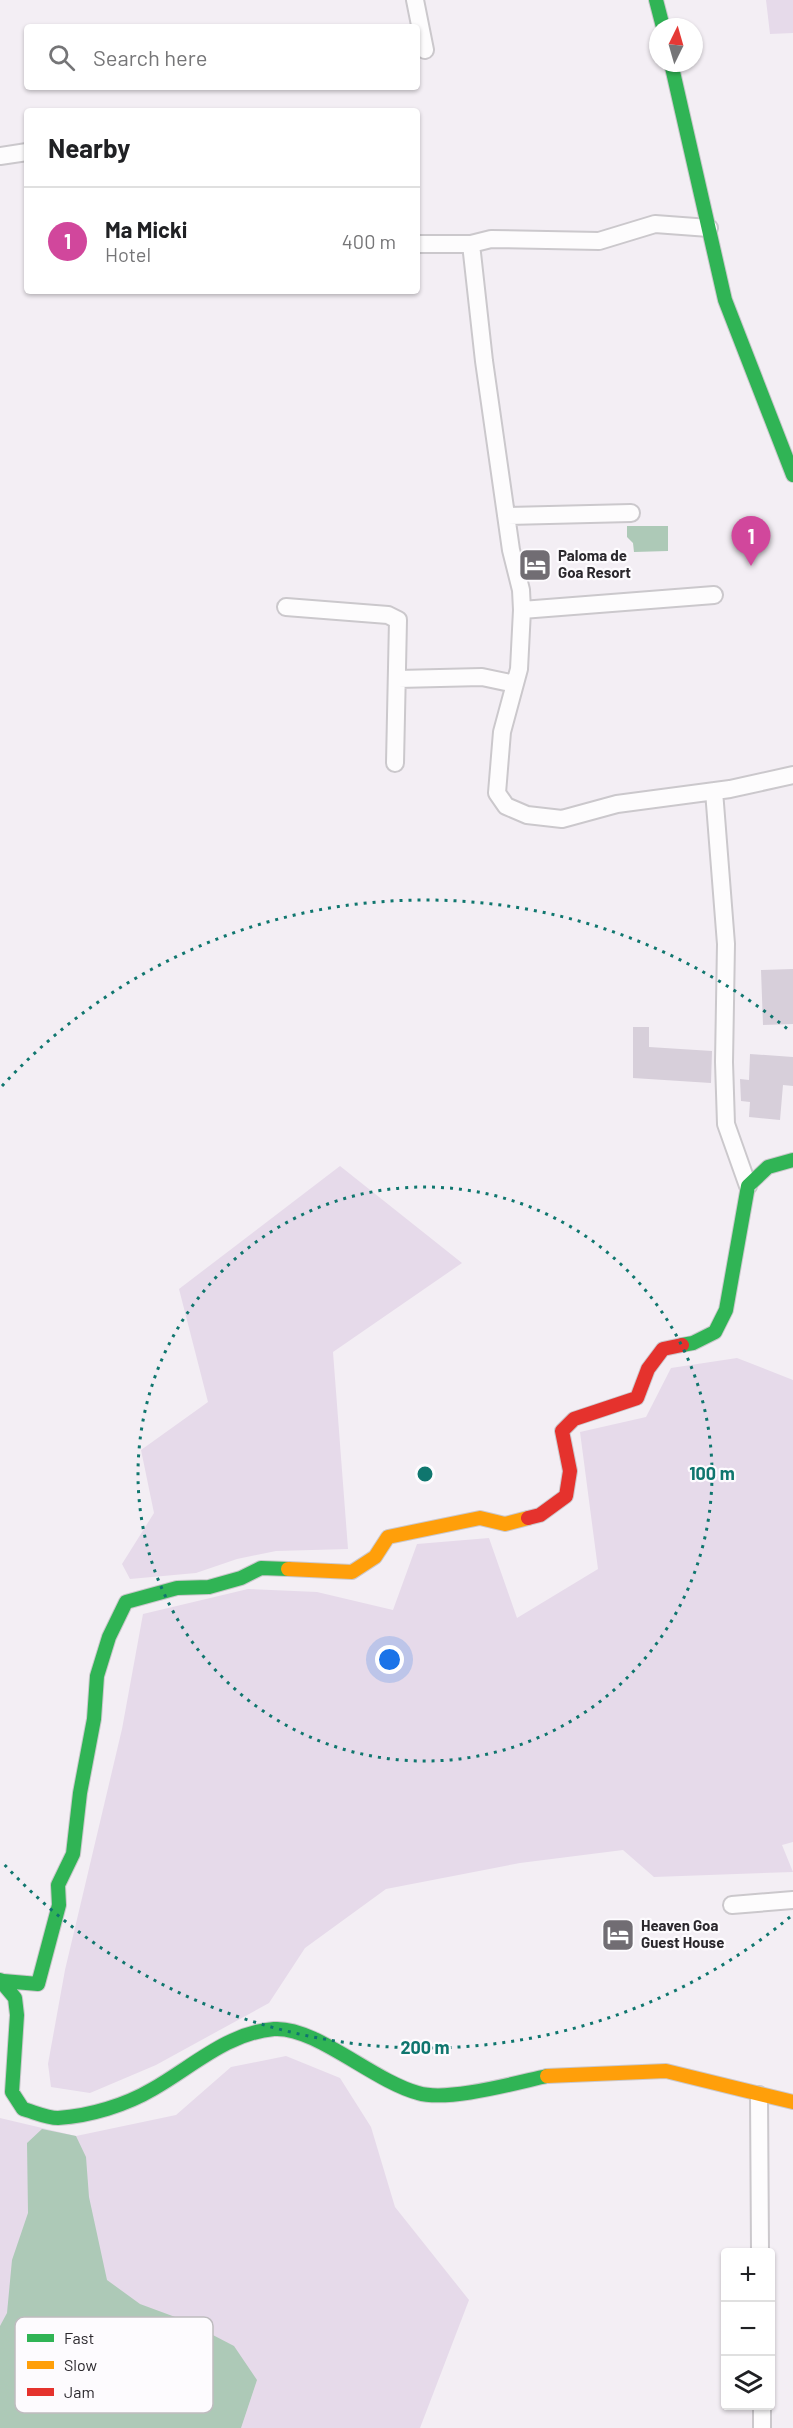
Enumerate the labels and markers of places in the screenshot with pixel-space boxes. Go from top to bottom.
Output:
pin: 1 [732,516,771,566]
place label: Paloma de Goa Resort [558,546,631,581]
hotel icon: Paloma de Goa Resort [517,547,553,583]
centre of rings [415,1464,435,1484]
place label: Heaven Goa Guest House [641,1916,724,1951]
hotel icon: Heaven Goa Guest House [600,1917,636,1953]

